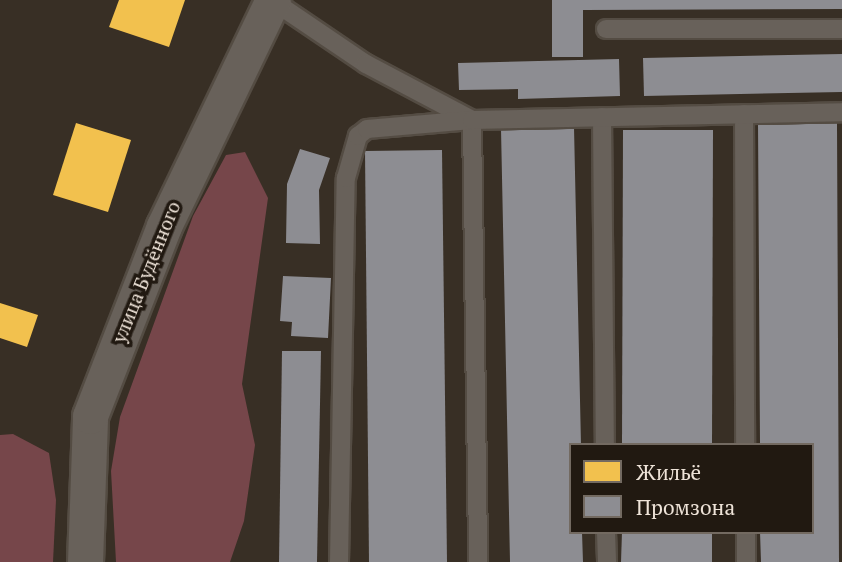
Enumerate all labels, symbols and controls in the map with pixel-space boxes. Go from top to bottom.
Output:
street label: улица Будённого [107,198,185,346]
legend [569,443,814,534]
text: Жильё [636,458,701,486]
text: Промзона [636,493,735,521]

